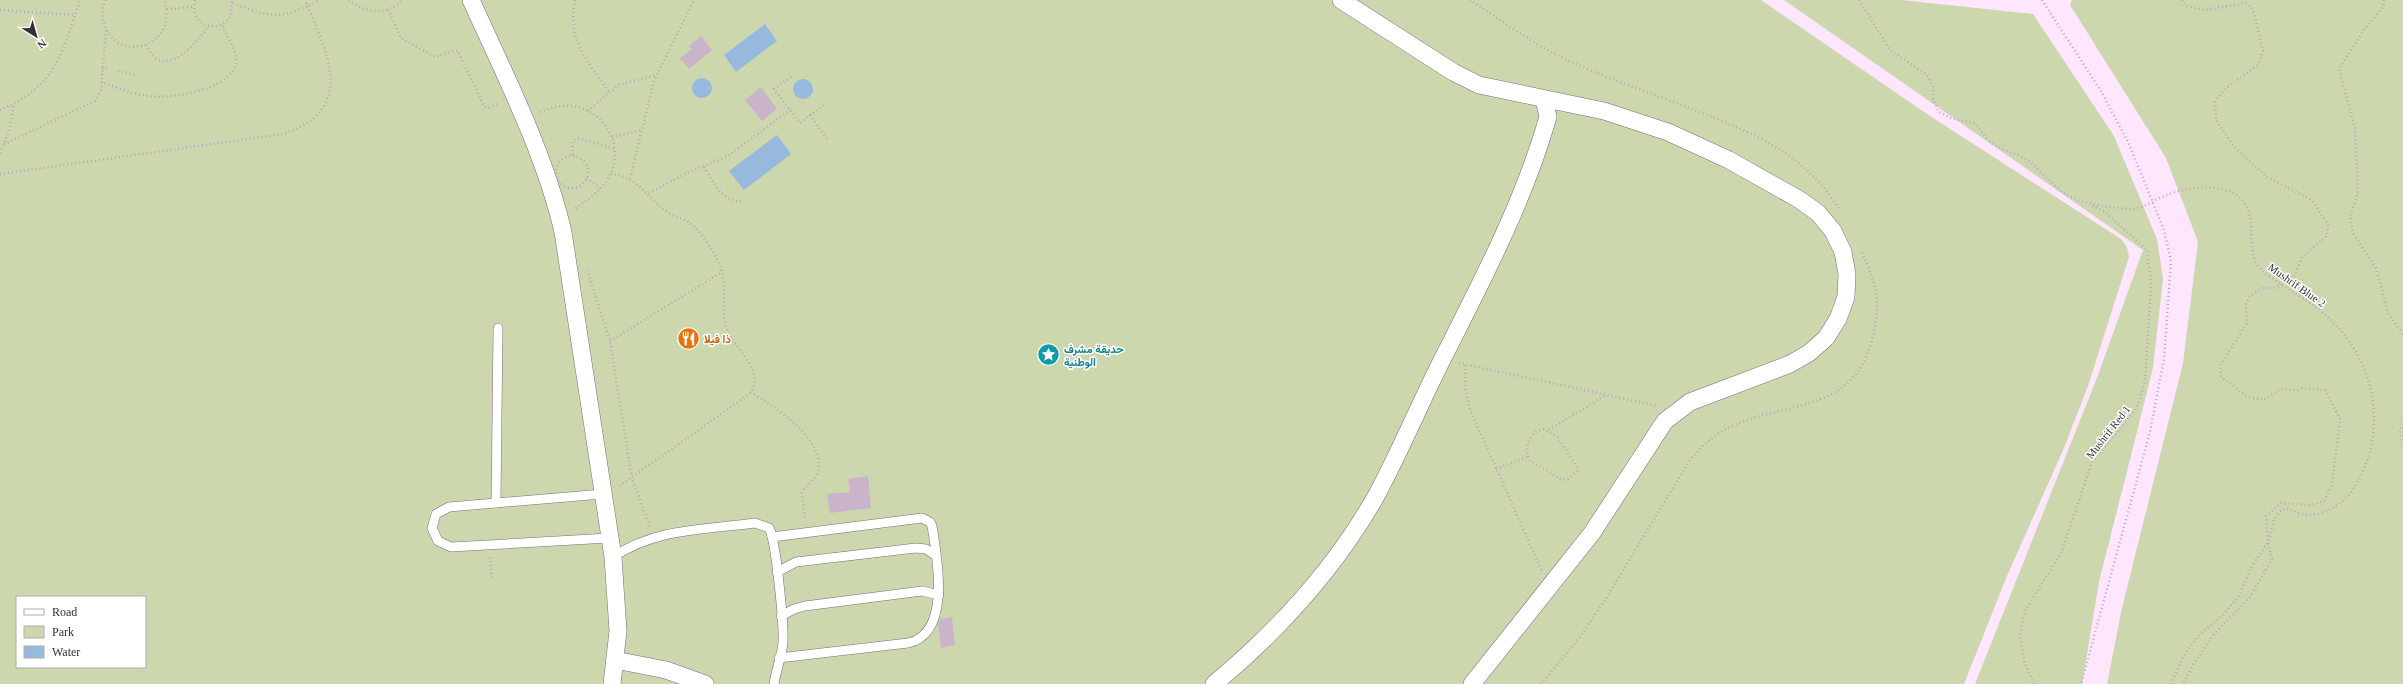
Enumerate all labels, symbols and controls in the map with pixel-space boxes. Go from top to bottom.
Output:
north arrow [16,16,56,56]
text: N [35,37,49,51]
street label: Mushrif Blue 2 [2266,261,2328,309]
restaurant icon: ذا فيلا [675,326,701,352]
place label: ذا فيلا [704,333,731,346]
place icon: حديقة مشرف الوطنية [1036,342,1062,368]
place label: حديقة مشرف الوطنية [1064,343,1124,369]
street label: Mushrif Red 1 [2084,403,2132,461]
legend [16,596,146,668]
text: Road [52,605,77,619]
text: Park [52,625,74,639]
text: Water [52,645,80,659]

